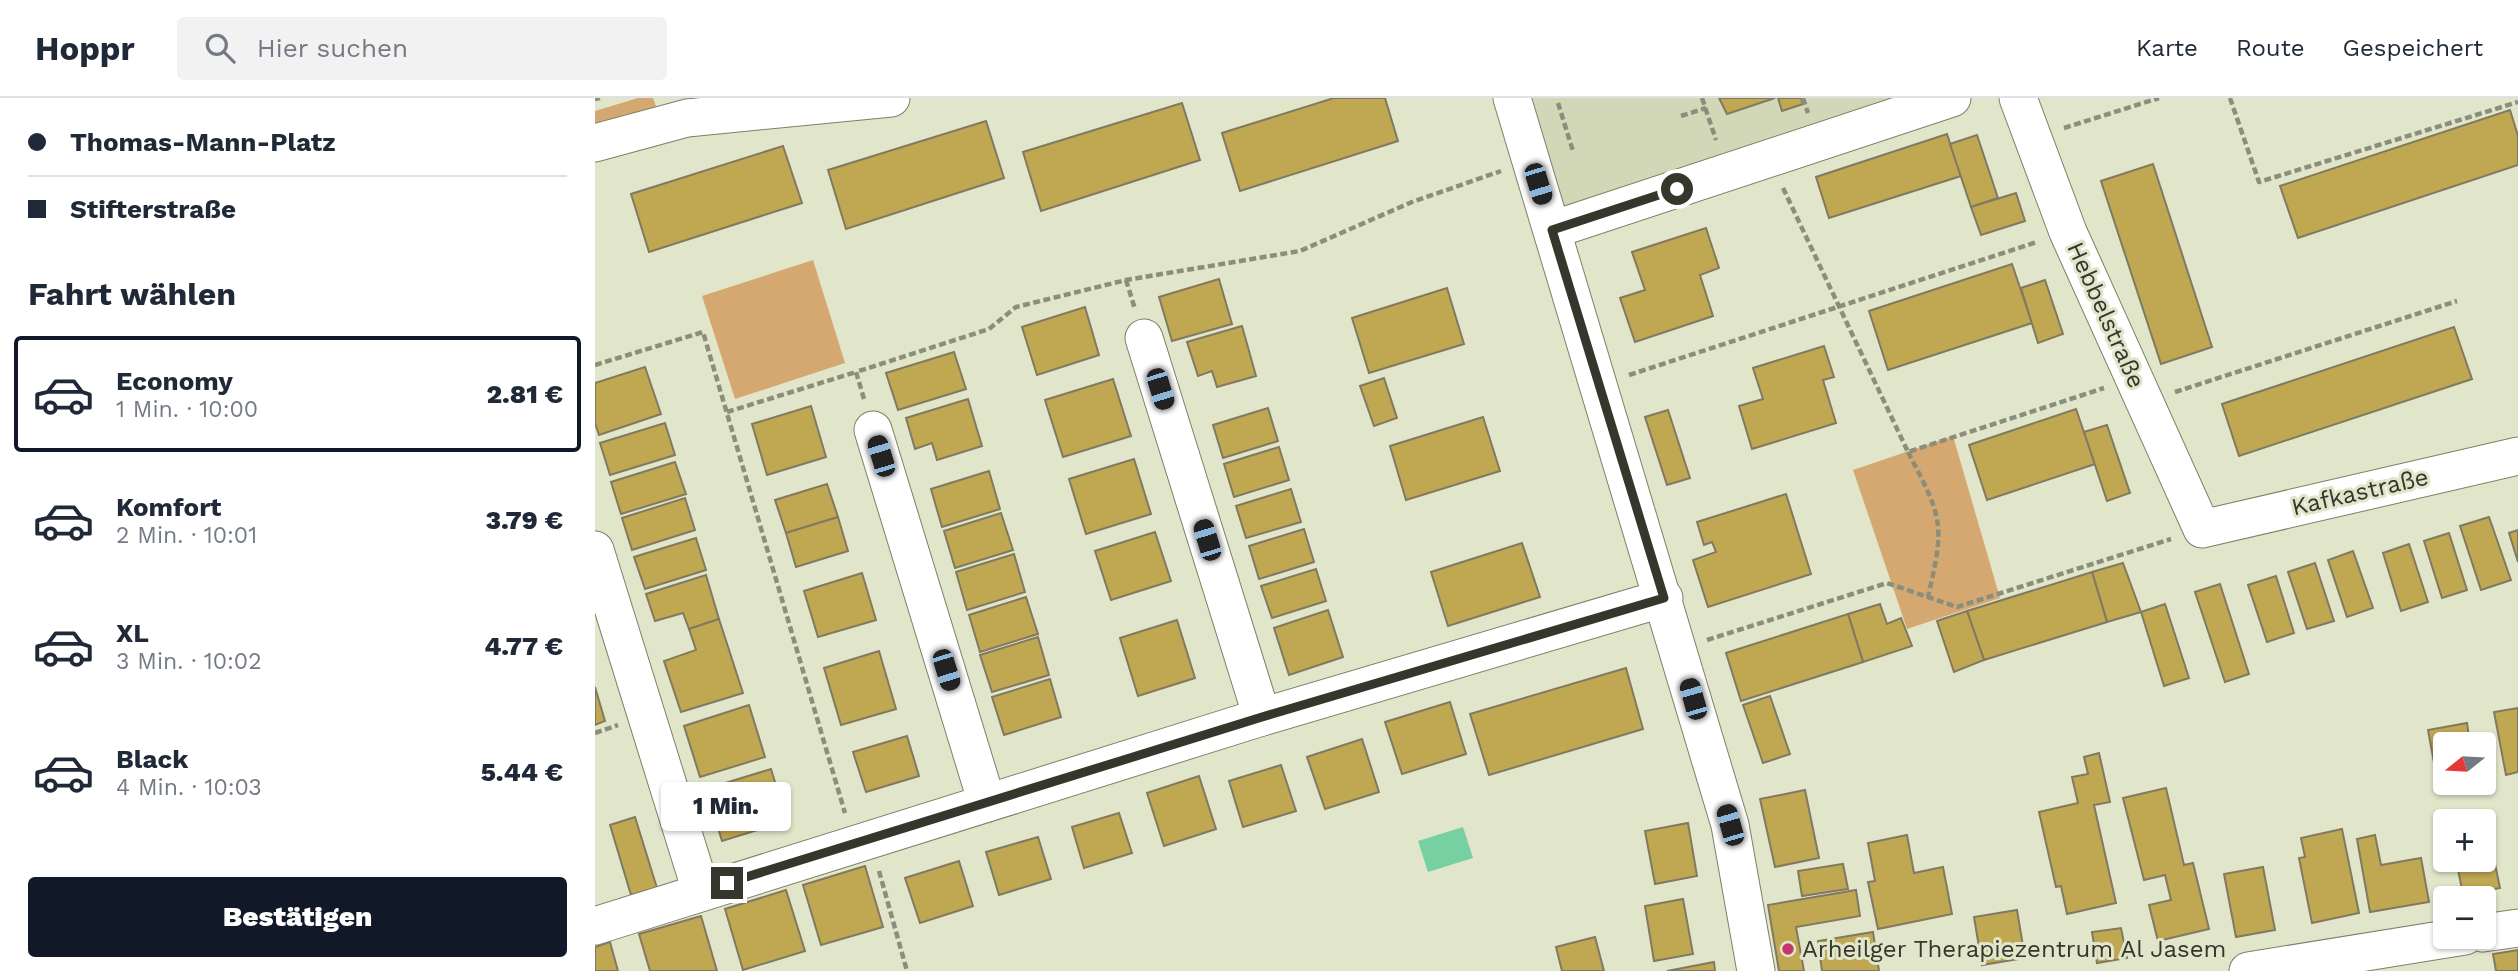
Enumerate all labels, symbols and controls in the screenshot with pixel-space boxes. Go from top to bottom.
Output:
search box [177,17,667,80]
text: Hoppr [35,29,135,68]
icon: search [201,29,239,67]
text: Hier suchen [257,33,408,63]
text: Karte [2136,34,2198,62]
text: Route [2236,34,2305,62]
text: Gespeichert [2343,34,2483,62]
text: Thomas-Mann-Platz [70,127,336,157]
car [1522,161,1555,207]
route start [1661,173,1693,205]
text: Stifterstraße [70,194,236,224]
street label: Hebbelstraße [2061,238,2151,392]
text: Fahrt wählen [28,275,236,313]
icon: car [32,363,95,426]
text: Economy [116,366,233,396]
car [1144,366,1177,412]
text: 2.81 € [486,379,563,409]
text: 1 Min. · 10:00 [116,396,258,423]
car [865,433,898,479]
street label: Kafkastraße [2289,463,2431,521]
icon: car [32,489,95,552]
text: Komfort [116,492,221,522]
text: 3.79 € [485,505,563,535]
car [1191,517,1224,563]
text: 2 Min. · 10:01 [116,522,257,549]
icon: car [32,615,95,678]
text: XL [116,618,149,648]
text: 4.77 € [484,631,563,661]
car [930,647,963,693]
text: 3 Min. · 10:02 [116,648,262,675]
car [1678,676,1709,722]
north arrow [2433,732,2495,794]
map controls [2433,732,2496,949]
icon: car [32,741,95,804]
text: Black [116,744,188,774]
text: 5.44 € [481,757,563,787]
text: 4 Min. · 10:03 [116,774,262,801]
callout: 1 Min. [662,782,792,830]
text: 1 Min. [693,793,759,820]
car [1715,802,1746,848]
button: + [2433,809,2496,872]
route end [711,867,743,899]
button: Bestätigen [28,877,567,957]
button: − [2433,886,2496,949]
place label: Arheilger Therapiezentrum Al Jasem [1802,935,2226,963]
marker: Arheilger Therapiezentrum Al Jasem [1780,941,1796,957]

